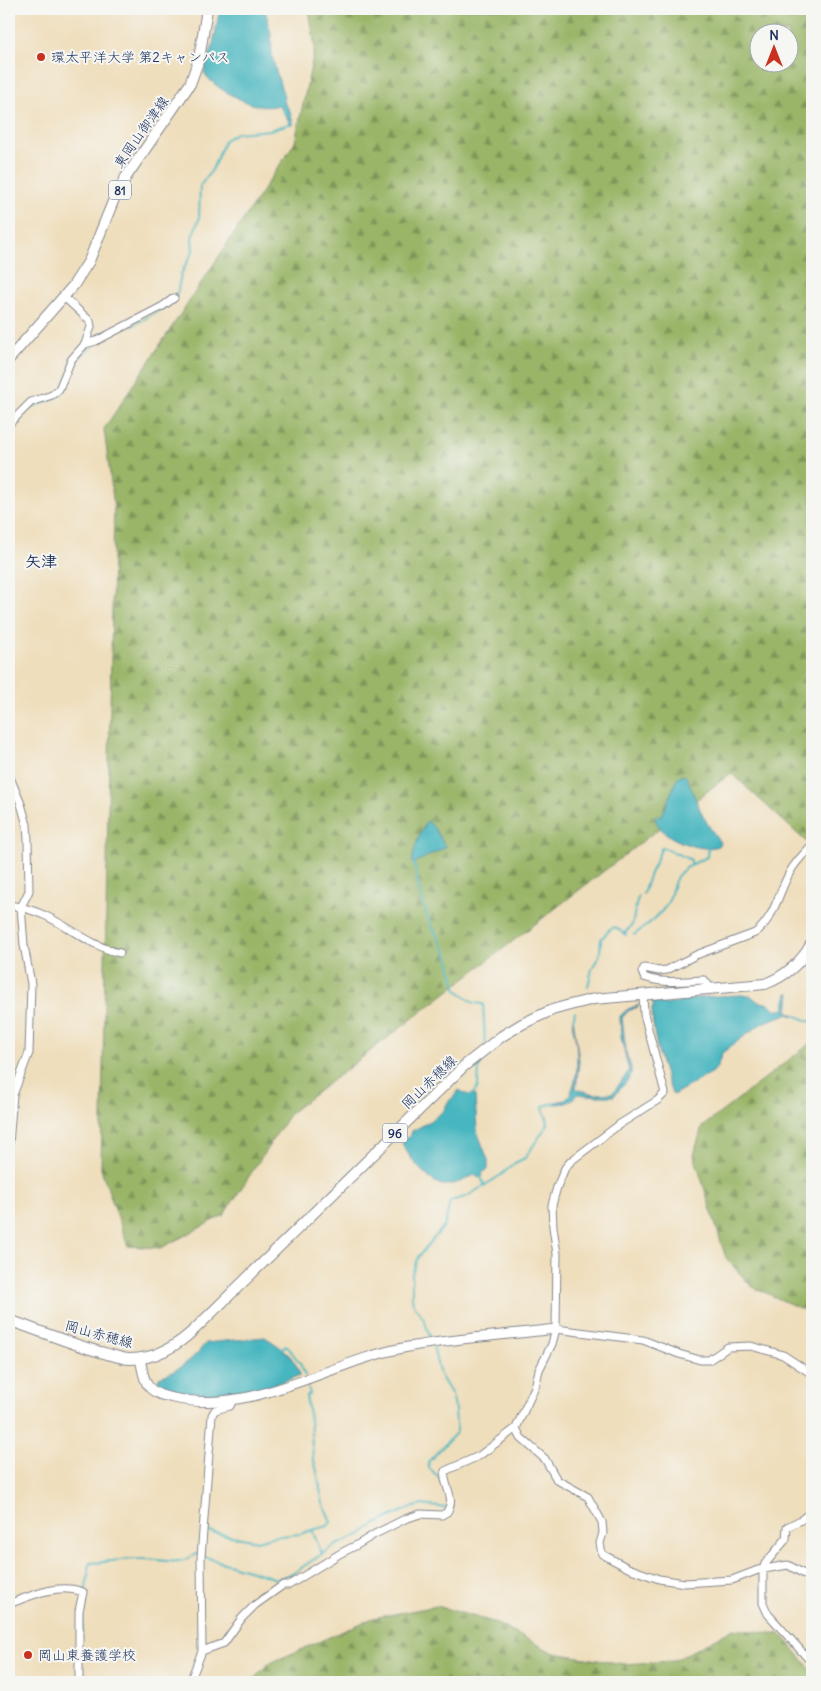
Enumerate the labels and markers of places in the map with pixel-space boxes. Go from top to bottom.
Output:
place label: 環太平洋大学 第2キャンパス [51,48,229,66]
marker: 環太平洋大学 第2キャンパス [35,51,47,63]
place label: 岡山東養護学校 [38,1646,136,1664]
marker: 岡山東養護学校 [22,1649,34,1661]

